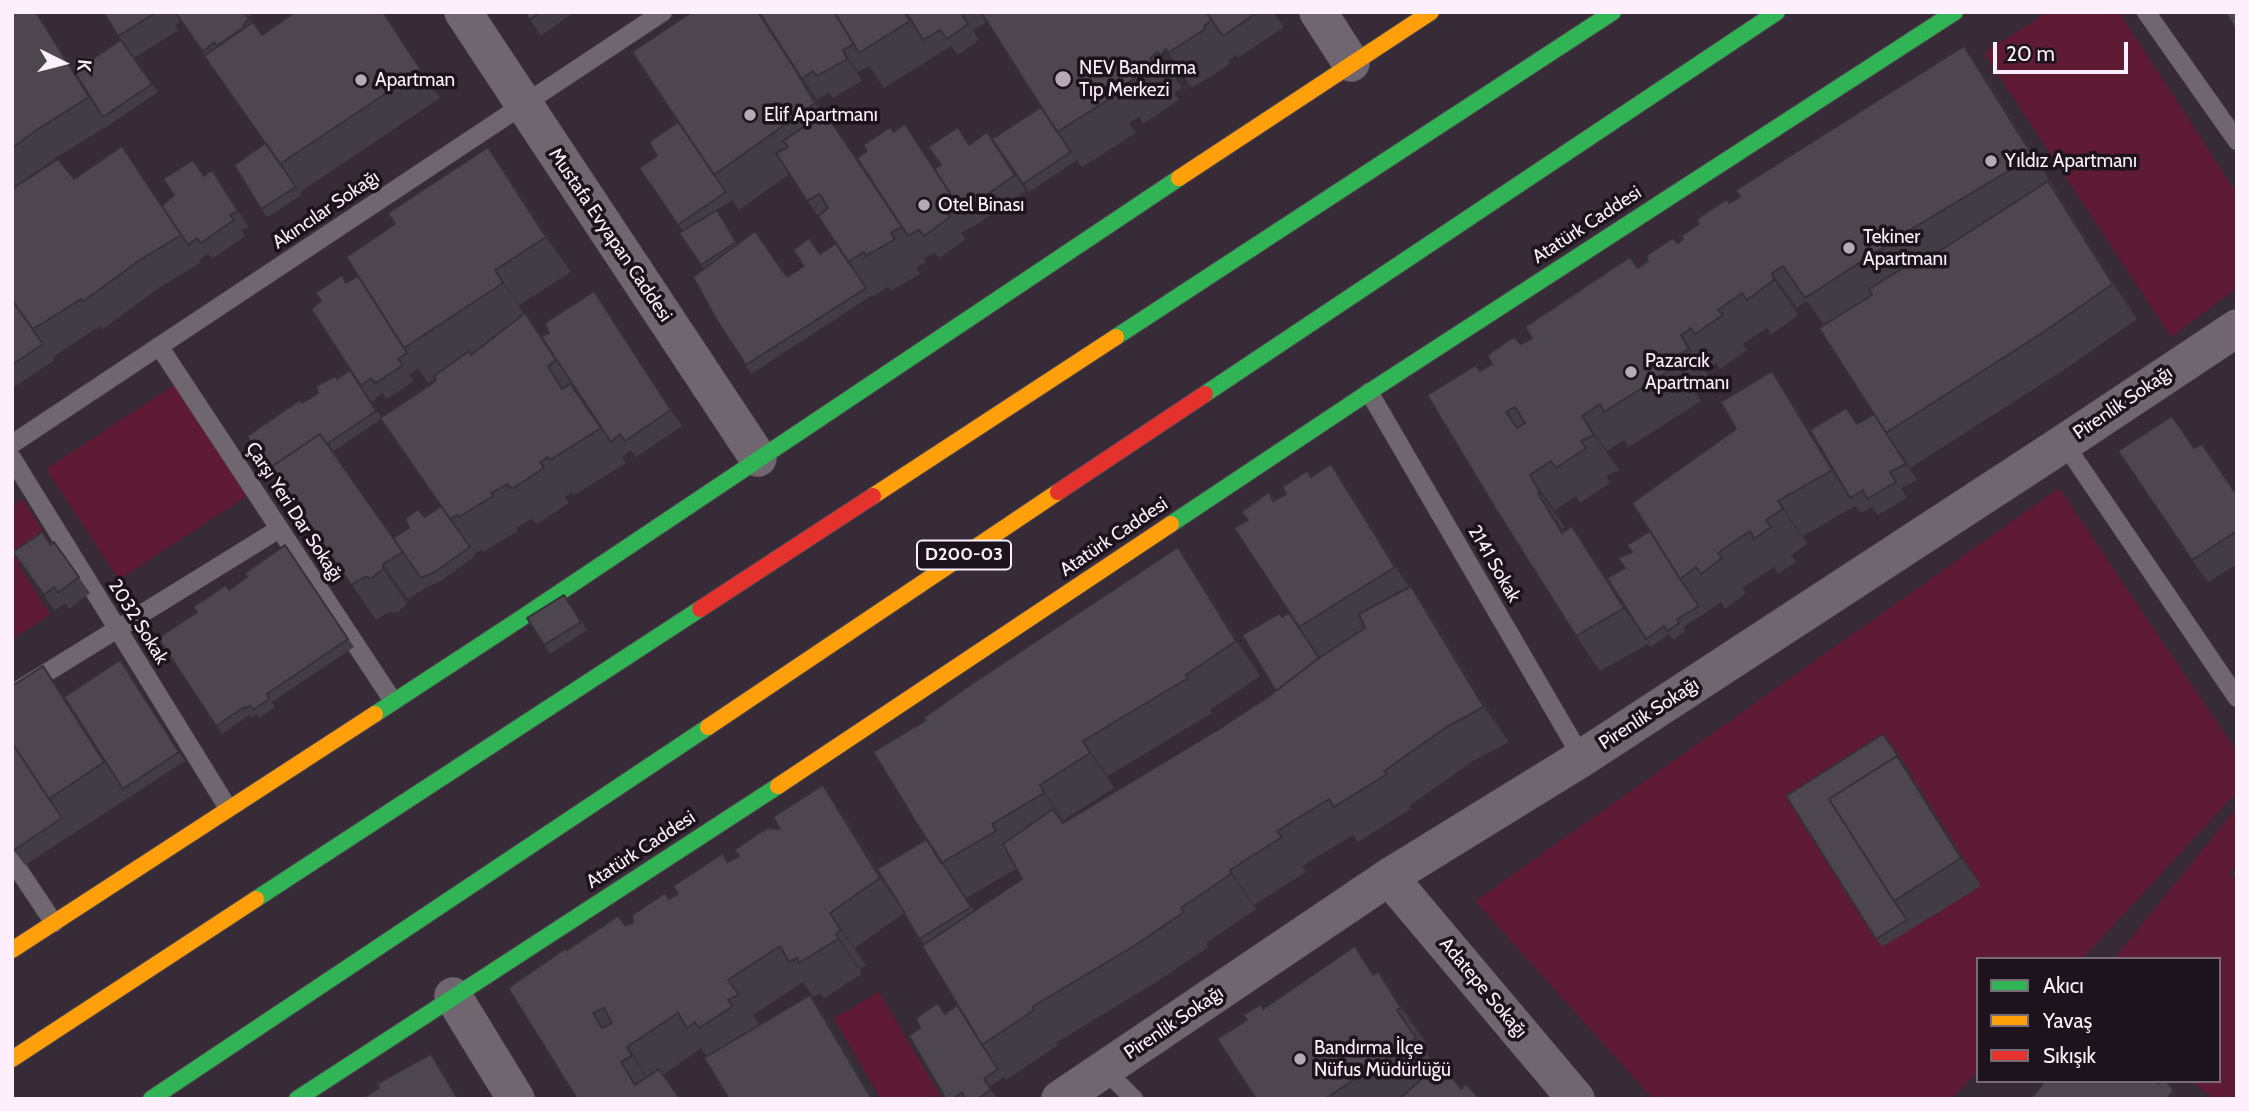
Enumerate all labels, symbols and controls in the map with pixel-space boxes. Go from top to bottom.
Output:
north arrow [28,28,98,98]
scale bar [1997,28,2132,72]
text: 20 m [2006,41,2055,66]
place label: NEV Bandırma Tıp Merkezi [1079,57,1196,101]
text: K [72,58,96,72]
place label: Apartman [375,69,455,91]
marker: NEV Bandırma Tıp Merkezi [1053,69,1073,89]
marker: Apartman [353,72,369,88]
place label: Elif Apartmanı [764,104,878,126]
marker: Elif Apartmanı [742,107,758,123]
street label: Mustafa Evyapan Caddesi [543,144,677,326]
place label: Yıldız Apartmanı [2005,150,2137,172]
marker: Yıldız Apartmanı [1983,153,1999,169]
street label: Akıncılar Sokağı [268,166,384,254]
street label: Atatürk Caddesi [1528,181,1646,269]
place label: Otel Binası [938,194,1024,216]
marker: Otel Binası [916,197,932,213]
place label: Tekiner Apartmanı [1863,226,1947,270]
marker: Tekiner Apartmanı [1841,240,1857,256]
place label: Pazarcık Apartmanı [1645,350,1729,394]
street label: Pirenlik Sokağı [2069,361,2177,445]
marker: Pazarcık Apartmanı [1623,364,1639,380]
street label: Çarşı Yeri Dar Sokağı [240,438,348,586]
street label: Atatürk Caddesi [1056,493,1172,581]
street label: 2141 Sokak [1463,521,1525,607]
road number: D200-03 [917,540,1011,570]
street label: 2032 Sokak [103,576,173,668]
street label: Pirenlik Sokağı [1595,673,1703,755]
street label: Atatürk Caddesi [582,806,700,894]
street label: Adatepe Sokağı [1434,933,1532,1043]
legend [1976,957,2221,1083]
text: Akıcı [2043,973,2084,998]
street label: Pirenlik Sokağı [1120,981,1228,1065]
text: Yavaş [2043,1008,2092,1033]
place label: Bandırma İlçe Nüfus Müdürlüğü [1314,1037,1451,1081]
text: Sıkışık [2043,1043,2096,1068]
marker: Bandırma İlçe Nüfus Müdürlüğü [1292,1051,1308,1067]

